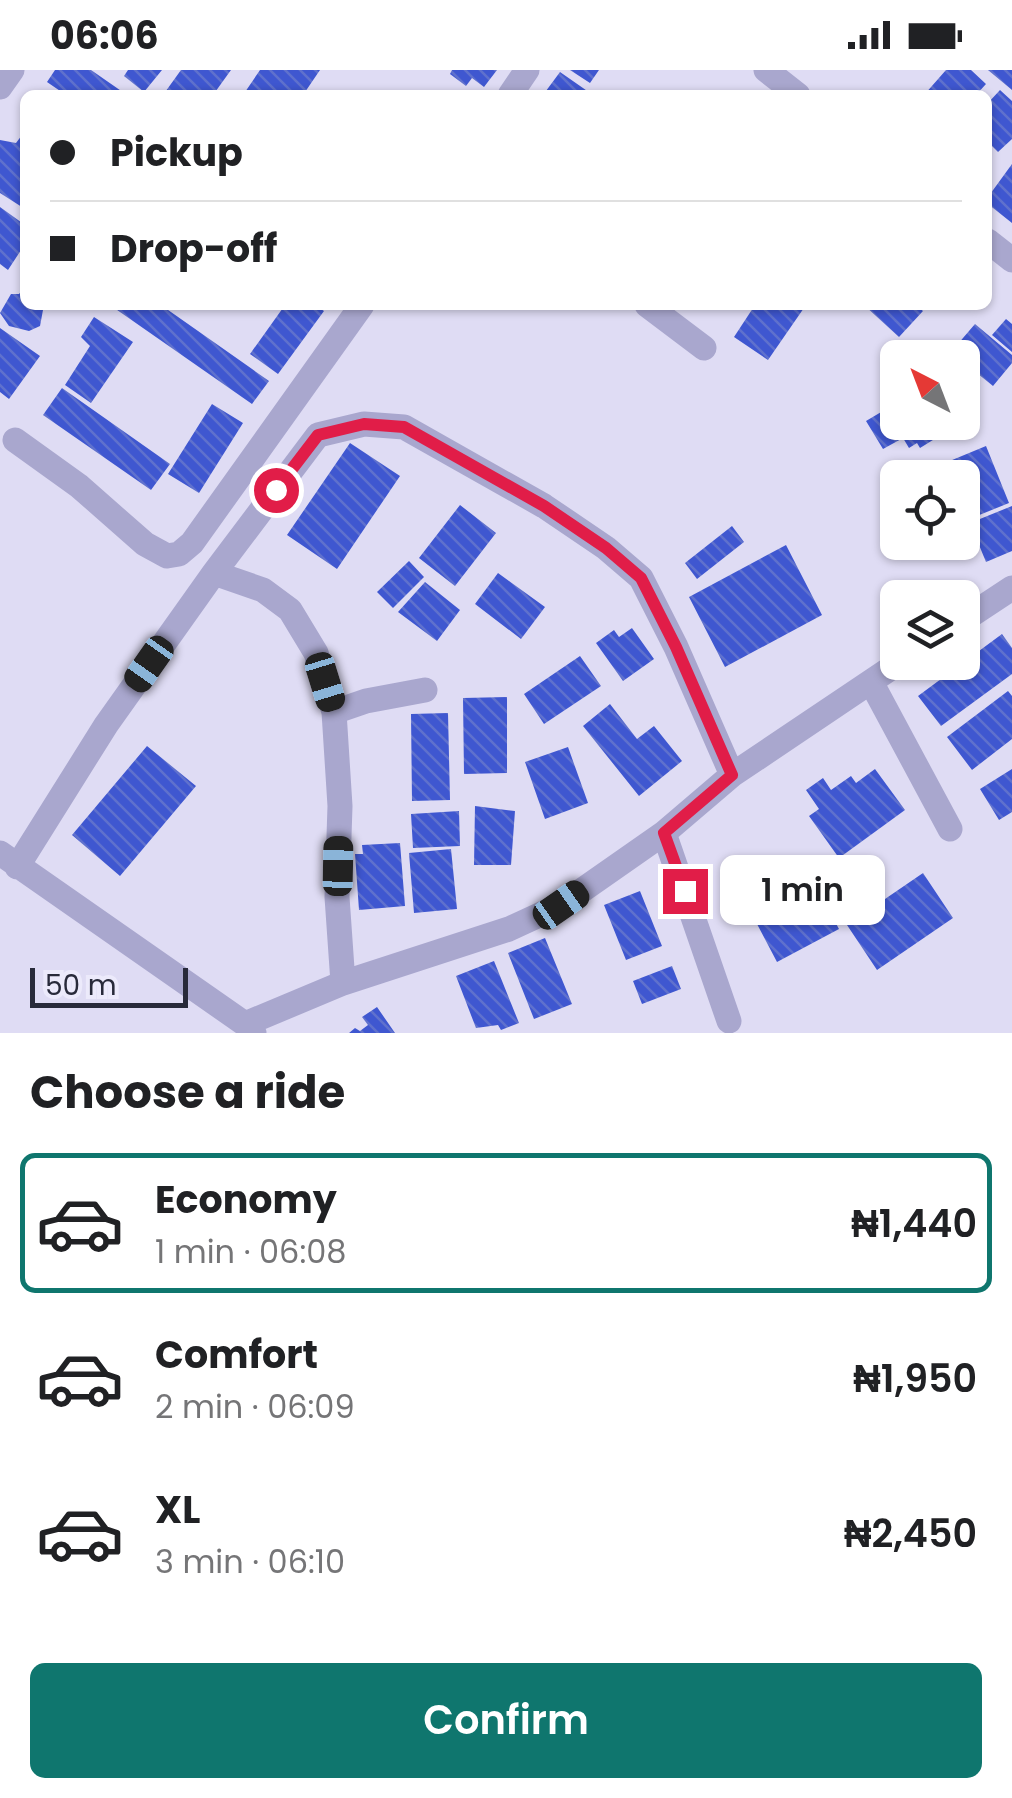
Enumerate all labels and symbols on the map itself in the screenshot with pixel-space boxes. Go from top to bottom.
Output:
north arrow [880,340,980,440]
route start [254,468,299,513]
car [120,631,178,697]
car [302,649,348,715]
car [322,836,354,896]
callout: 1 min [720,856,885,926]
route end [663,869,708,914]
car [528,876,594,934]
scale bar [30,963,188,1008]

